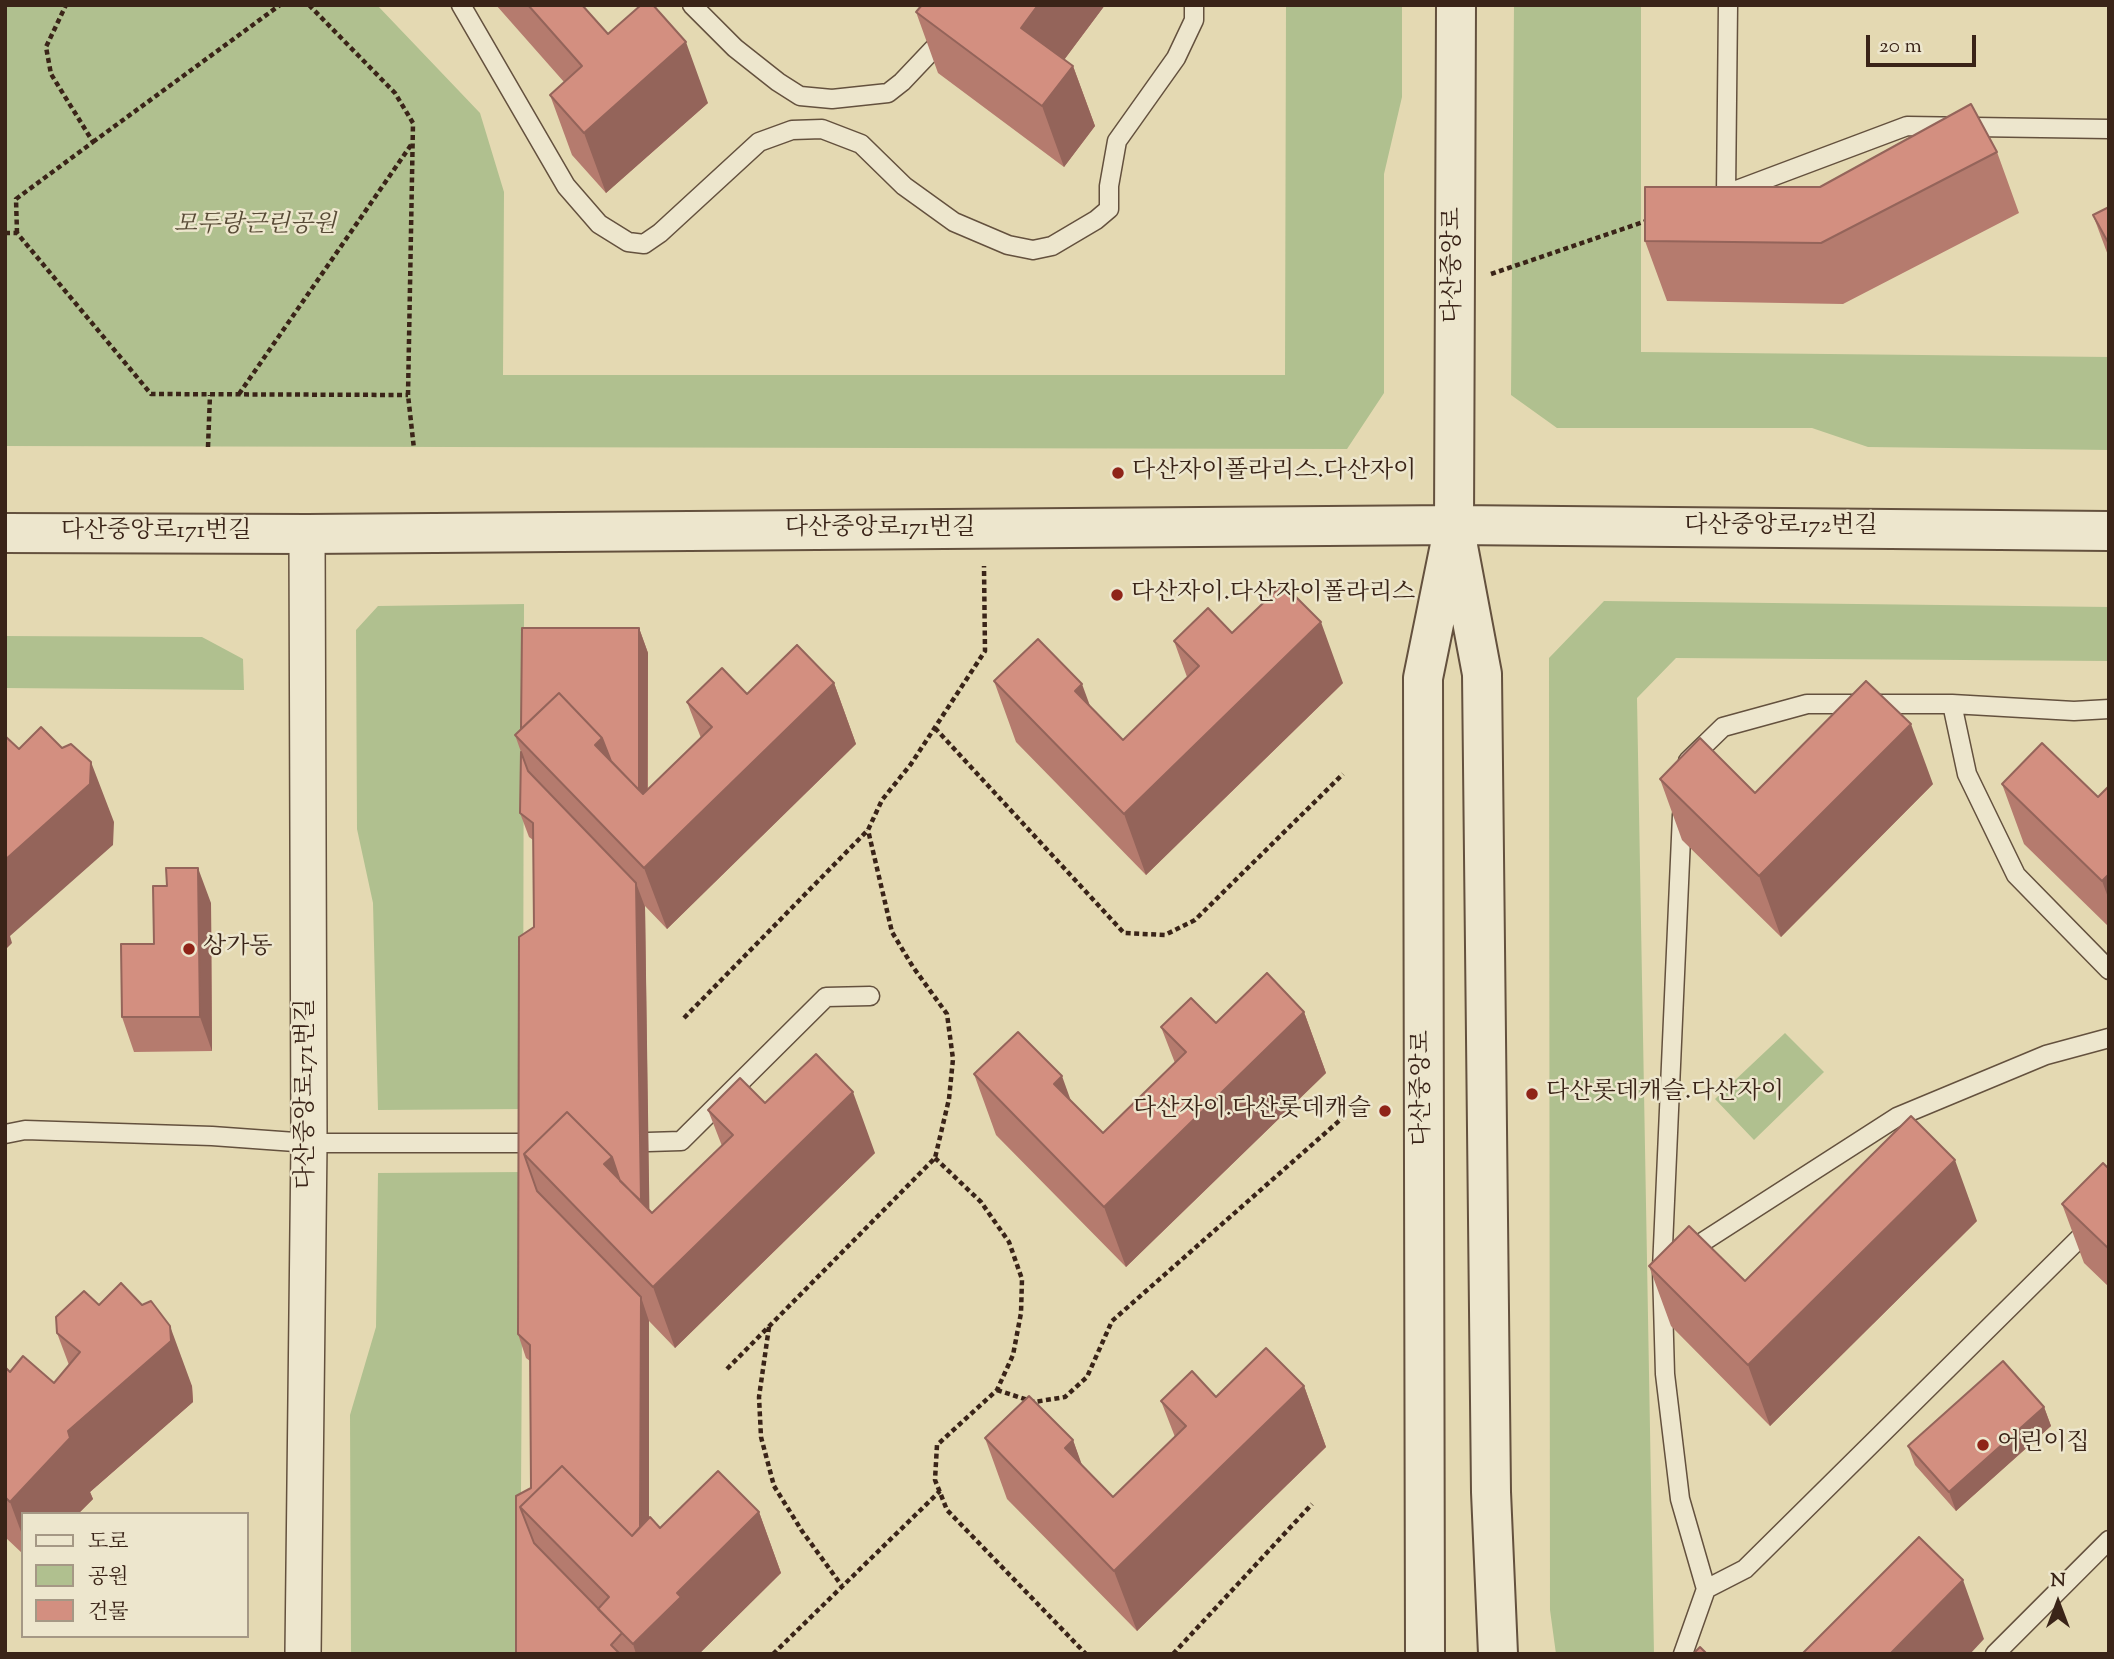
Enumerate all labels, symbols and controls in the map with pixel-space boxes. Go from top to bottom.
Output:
scale bar [1869,21,1979,65]
text: 20 m [1879,32,1922,62]
street label: 다산중앙로 [1441,207,1469,323]
park label: 모두랑근린공원 [174,213,336,241]
place label: 다산자이폴라리스.다산자이 [1132,459,1416,487]
marker: 다산자이폴라리스.다산자이 [1110,465,1126,481]
street label: 다산중앙로172번길 [1684,514,1878,542]
street label: 다산중앙로171번길 [785,516,975,544]
street label: 다산중앙로171번길 [61,519,251,547]
place label: 다산자이.다산자이폴라리스 [1131,581,1415,609]
marker: 다산자이.다산자이폴라리스 [1109,587,1125,603]
place label: 상가동 [203,935,273,963]
marker: 상가동 [181,941,197,957]
street label: 다산중앙로171번길 [294,999,322,1189]
street label: 다산중앙로 [1410,1030,1438,1146]
place label: 다산롯데캐슬.다산자이 [1546,1080,1784,1108]
marker: 다산롯데캐슬.다산자이 [1524,1086,1540,1102]
place label: 다산자이.다산롯데캐슬 [1133,1097,1371,1125]
marker: 다산자이.다산롯데캐슬 [1377,1103,1393,1119]
place label: 어린이집 [1997,1431,2090,1459]
marker: 어린이집 [1975,1437,1991,1453]
legend [21,1512,248,1638]
text: 도로 [88,1528,129,1558]
text: 공원 [88,1563,129,1593]
north arrow [2023,1568,2093,1638]
text: N [2050,1568,2066,1595]
text: 건물 [88,1598,129,1628]

